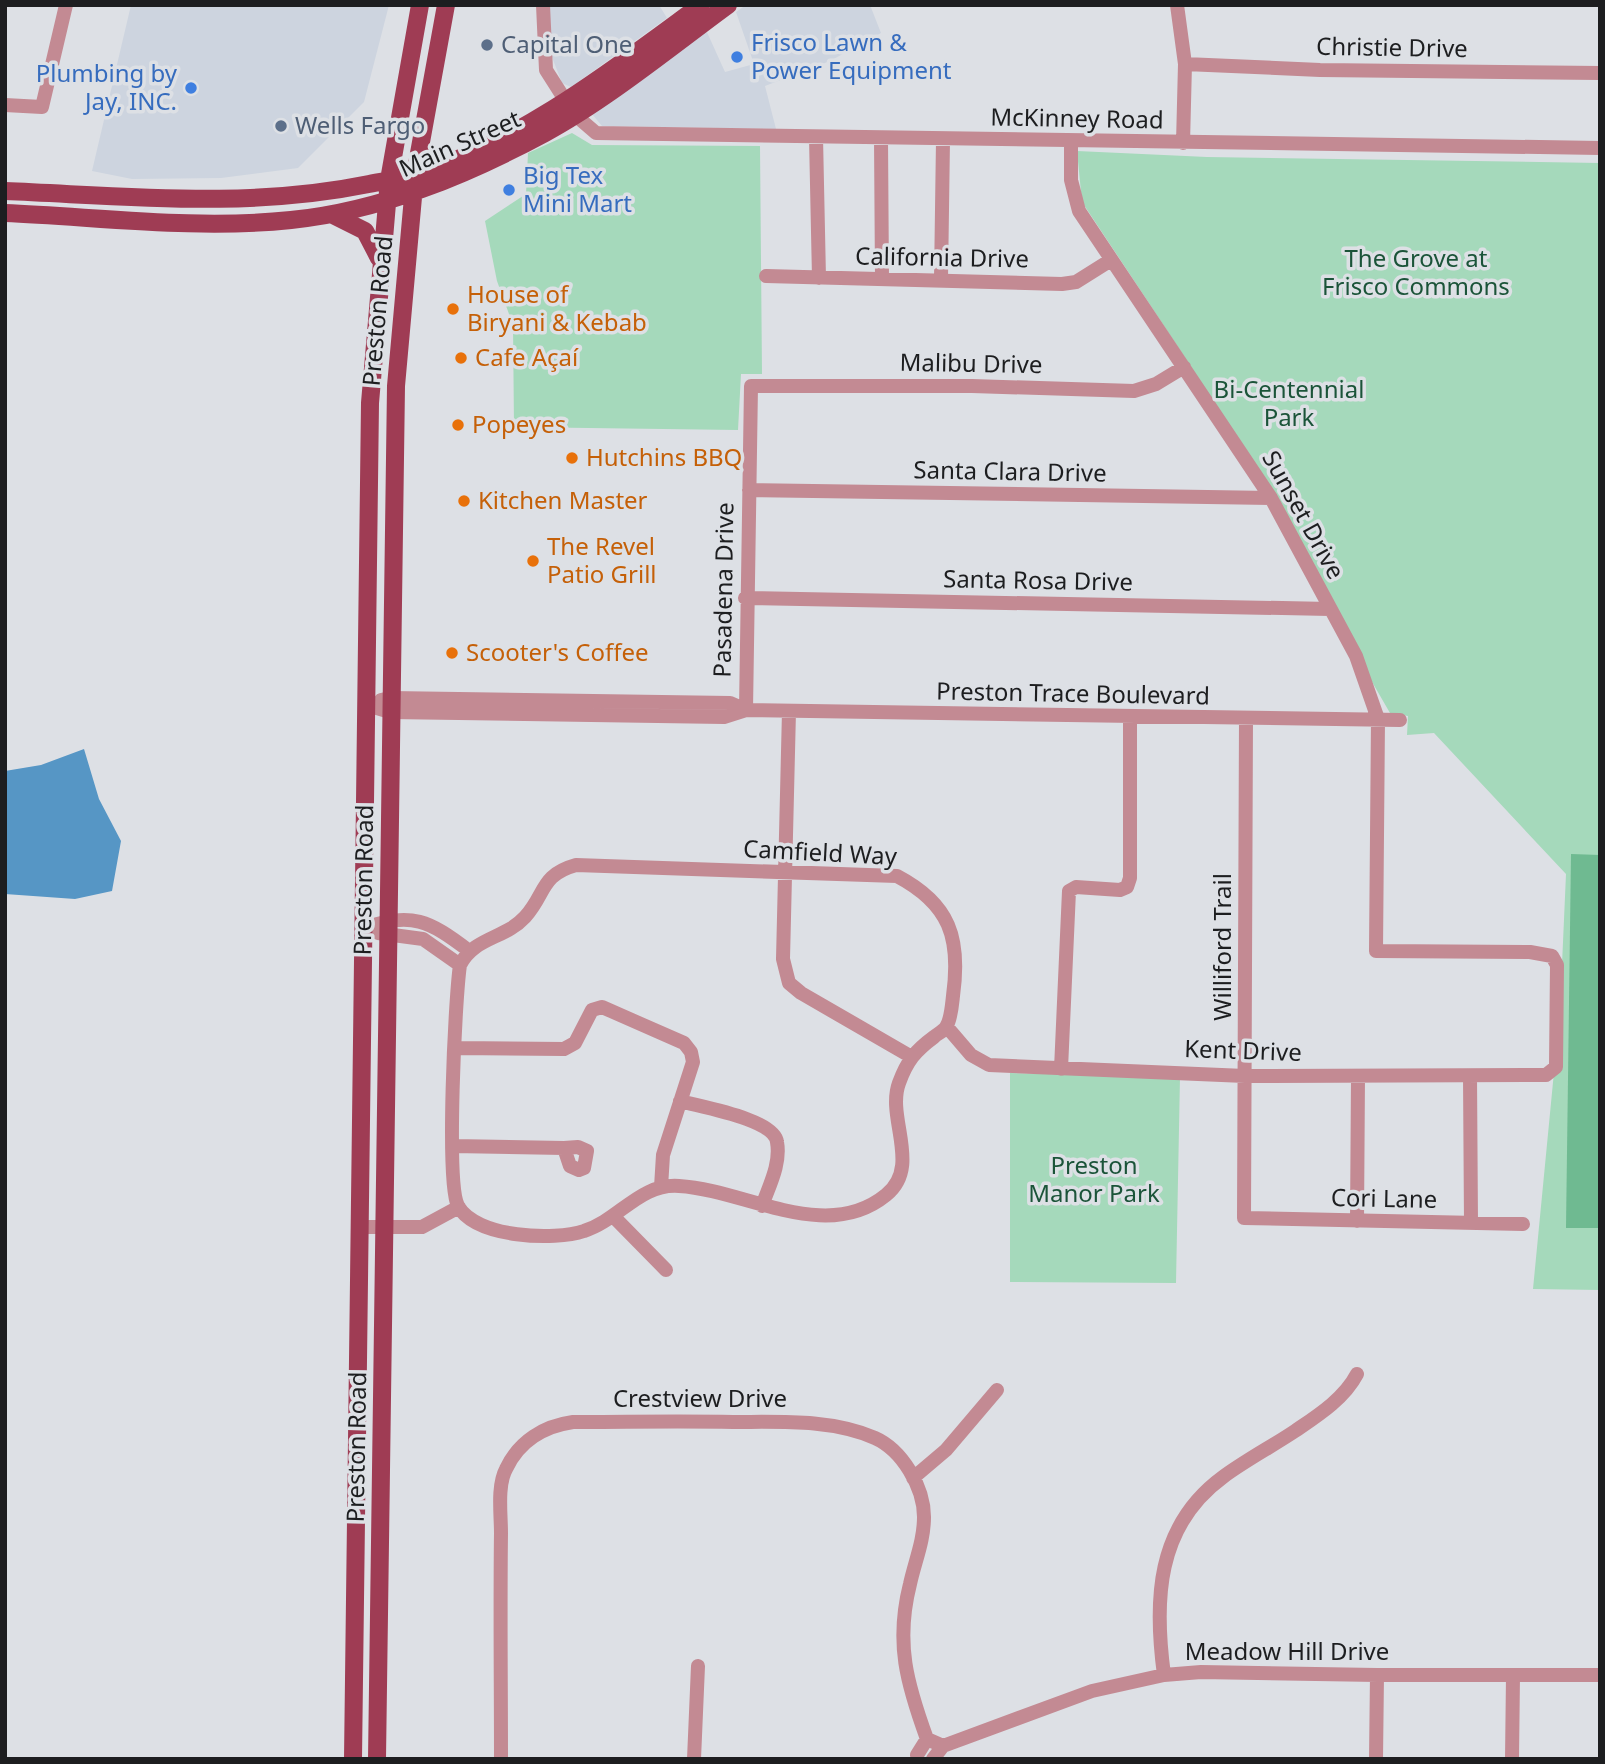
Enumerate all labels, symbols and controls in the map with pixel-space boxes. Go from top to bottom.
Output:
place label: Frisco Lawn & Power Equipment [751,25,952,86]
place label: Capital One [501,27,632,60]
street label: Christie Drive [1316,29,1468,64]
marker: Capital One [479,37,495,53]
marker: Frisco Lawn & Power Equipment [729,49,745,65]
place label: Plumbing by Jay, INC. [36,56,178,117]
marker: Plumbing by Jay, INC. [183,80,199,96]
street label: McKinney Road [990,99,1164,136]
street label: Main Street [394,101,526,184]
place label: Wells Fargo [295,108,425,141]
marker: Wells Fargo [273,118,289,134]
place label: Big Tex Mini Mart [523,158,632,219]
marker: Big Tex Mini Mart [501,182,517,198]
street label: Preston Road [353,234,400,387]
street label: California Drive [855,238,1029,275]
park label: The Grove at Frisco Commons [1322,241,1510,302]
place label: House of Biryani & Kebab [467,277,647,338]
marker: House of Biryani & Kebab [445,301,461,317]
place label: Cafe Açaí [475,340,579,373]
street label: Malibu Drive [899,345,1043,380]
marker: Cafe Açaí [453,350,469,366]
park label: Bi-Centennial Park [1214,372,1364,433]
place label: Popeyes [472,407,566,440]
marker: Popeyes [450,417,466,433]
place label: Hutchins BBQ [586,440,742,473]
street label: Sunset Drive [1255,444,1353,584]
marker: Hutchins BBQ [564,450,580,466]
street label: Santa Clara Drive [913,452,1107,489]
place label: Kitchen Master [478,483,648,516]
marker: Kitchen Master [456,493,472,509]
street label: Pasadena Drive [704,502,741,678]
place label: The Revel Patio Grill [547,529,657,590]
marker: The Revel Patio Grill [525,553,541,569]
street label: Santa Rosa Drive [943,561,1133,598]
place label: Scooter's Coffee [466,635,649,668]
marker: Scooter's Coffee [444,645,460,661]
street label: Preston Trace Boulevard [936,674,1210,711]
street label: Preston Road [345,804,380,956]
street label: Camfield Way [742,831,898,872]
street label: Williford Trail [1205,873,1238,1021]
street label: Kent Drive [1184,1031,1302,1068]
park label: Preston Manor Park [1028,1148,1160,1209]
street label: Cori Lane [1331,1180,1438,1215]
street label: Preston Road [338,1371,373,1523]
street label: Crestview Drive [613,1381,787,1414]
street label: Meadow Hill Drive [1185,1634,1389,1667]

